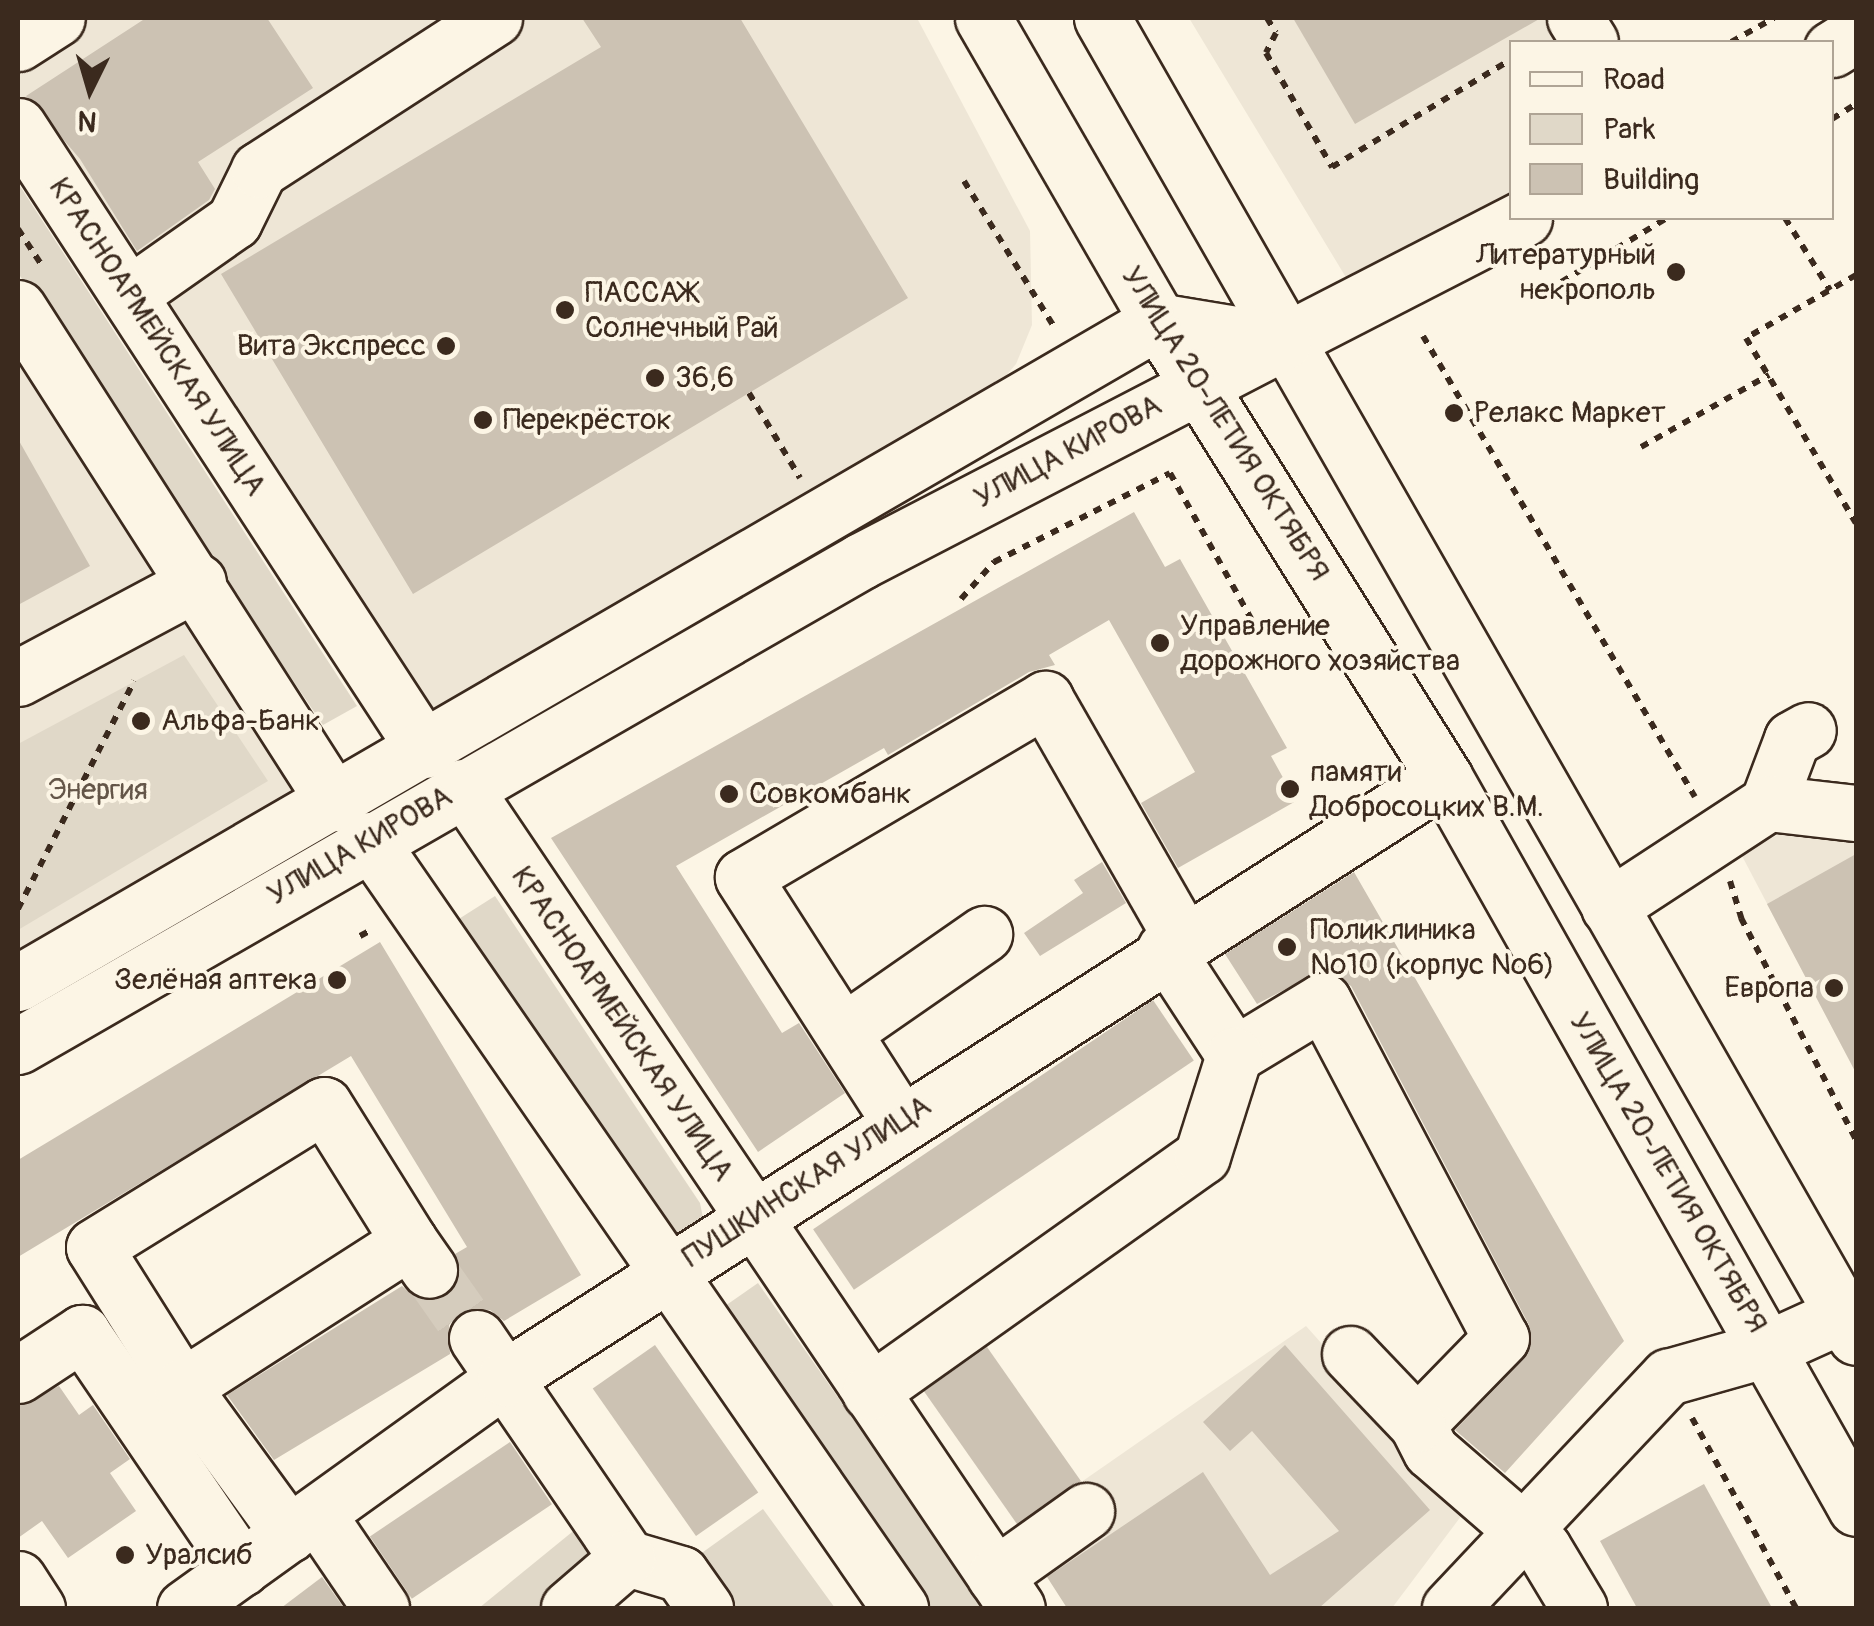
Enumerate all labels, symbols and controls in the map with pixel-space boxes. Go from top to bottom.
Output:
north arrow [40,40,140,140]
legend [1509,40,1834,220]
text: Road [1603,61,1665,98]
text: N [76,102,98,139]
text: Park [1603,111,1656,148]
text: Building [1603,161,1699,198]
street label: КРАСНОАРМЕЙСКАЯ УЛИЦА [41,171,273,503]
place label: Литературный некрополь [1476,237,1656,308]
street label: УЛИЦА 20-ЛЕТИЯ ОКТЯБРЯ [1113,260,1337,588]
marker: Литературный некрополь [1665,261,1687,283]
place label: ПАССАЖ Солнечный Рай [585,275,779,346]
marker: ПАССАЖ Солнечный Рай [554,299,576,321]
place label: Вита Экспресс [237,328,426,364]
marker: Вита Экспресс [435,335,457,357]
place label: 36,6 [675,360,734,396]
marker: 36,6 [644,367,666,389]
street label: УЛИЦА КИРОВА [968,388,1168,516]
place label: Релакс Маркет [1474,395,1666,431]
place label: Перекрёсток [503,402,672,438]
marker: Релакс Маркет [1443,402,1465,424]
marker: Перекрёсток [472,409,494,431]
place label: Управление дорожного хозяйства [1180,608,1460,678]
marker: Управление дорожного хозяйства [1149,632,1171,654]
place label: Альфа-Банк [161,703,320,739]
marker: Альфа-Банк [130,710,152,732]
place label: памяти Добросоцких В.М. [1310,754,1544,824]
park label: Энергия [48,772,148,808]
place label: Совкомбанк [749,776,911,812]
marker: памяти Добросоцких В.М. [1279,778,1301,800]
street label: УЛИЦА КИРОВА [261,779,459,913]
marker: Совкомбанк [718,783,740,805]
street label: КРАСНОАРМЕЙСКАЯ УЛИЦА [503,860,741,1188]
place label: Поликлиника №10 (корпус №6) [1310,912,1555,982]
marker: Поликлиника №10 (корпус №6) [1274,934,1300,960]
place label: Зелёная аптека [114,962,317,998]
marker: Зелёная аптека [326,969,348,991]
place label: Европа [1724,970,1814,1006]
marker: Европа [1823,977,1845,999]
street label: УЛИЦА 20-ЛЕТИЯ ОКТЯБРЯ [1561,1006,1775,1340]
street label: ПУШКИНСКАЯ УЛИЦА [676,1088,938,1276]
place label: Уралсиб [145,1537,253,1573]
marker: Уралсиб [114,1544,136,1566]

